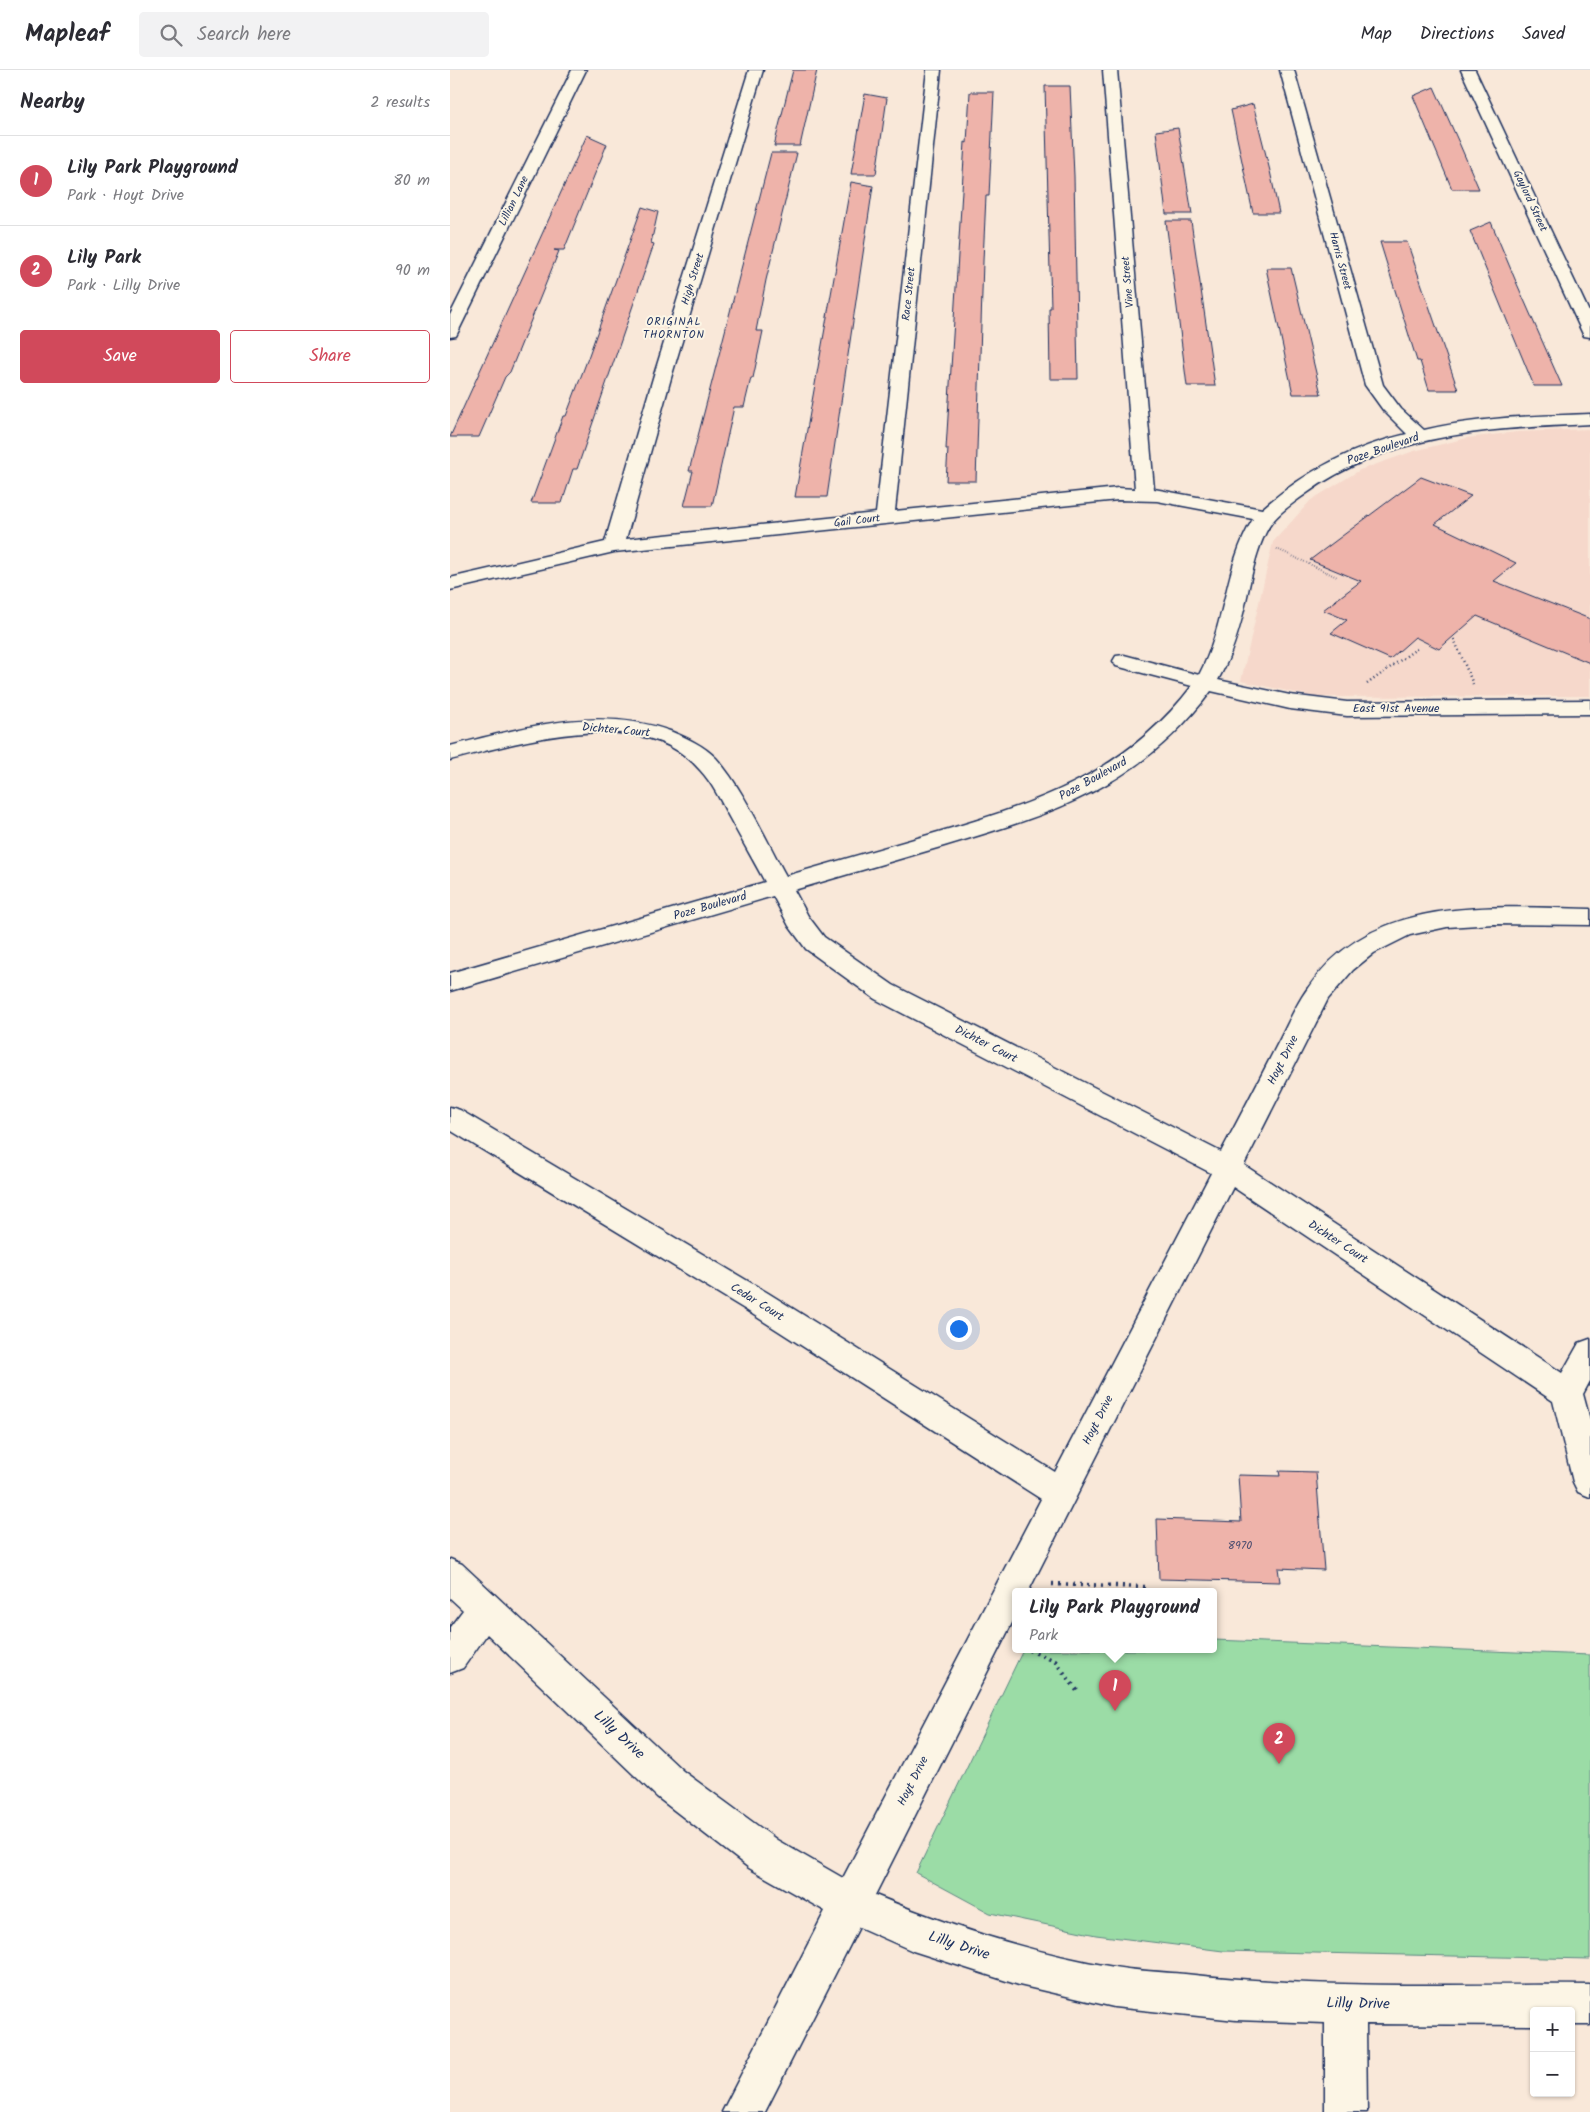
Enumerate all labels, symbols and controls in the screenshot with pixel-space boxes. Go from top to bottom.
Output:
search box [139,12,489,57]
text: Mapleaf [25,15,109,54]
text: Search here [197,20,291,50]
text: Map [1360,20,1392,49]
text: Directions [1420,20,1494,49]
text: Saved [1522,20,1565,49]
icon: search [157,21,185,49]
text: Nearby [20,86,85,119]
text: 2 results [370,90,430,115]
text: Lily Park Playground [67,153,238,183]
street label: Gaylord Street [1508,167,1552,235]
text: 1 [34,168,38,193]
text: 80 m [393,168,430,193]
street label: Lillian Lane [494,173,534,229]
text: Park · Hoyt Drive [67,183,184,208]
street label: Harris Street [1324,230,1357,293]
text: Lily Park [67,243,141,273]
street label: High Street [677,250,710,307]
street label: Vine Street [1117,255,1139,308]
text: 2 [31,258,41,283]
text: 90 m [395,258,430,283]
street label: Race Street [897,266,921,322]
text: Park · Lilly Drive [67,273,180,298]
district label: ORIGINAL THORNTON [643,313,705,344]
button: Save [20,330,220,383]
button: Share [230,330,430,383]
street label: Poze Boulevard [1344,427,1423,470]
street label: Gail Court [833,509,882,533]
street label: East 91st Avenue [1353,699,1440,718]
street label: Dichter Court [581,718,651,742]
street label: Poze Boulevard [1055,752,1131,806]
street label: Poze Boulevard [671,886,750,926]
street label: Dichter Court [951,1020,1021,1068]
street label: Hoyt Drive [1262,1031,1304,1088]
street label: Dichter Court [1304,1215,1372,1269]
street label: Cedar Court [727,1278,788,1326]
your location [946,1316,972,1342]
street label: Hoyt Drive [1077,1391,1119,1448]
house number: 8970 [1228,1536,1252,1555]
popup [1012,1588,1217,1653]
text: Lily Park Playground [1029,1593,1200,1623]
text: Park [1029,1623,1058,1648]
pin: 1 [1099,1670,1131,1711]
street label: Lilly Drive [588,1705,651,1766]
pin: 2 [1263,1723,1295,1764]
street label: Hoyt Drive [892,1752,934,1809]
street label: Lilly Drive [925,1925,993,1967]
street label: Lilly Drive [1326,1991,1390,2017]
map controls [1530,2007,1575,2097]
button: + [1530,2007,1575,2052]
button: − [1530,2052,1575,2097]

